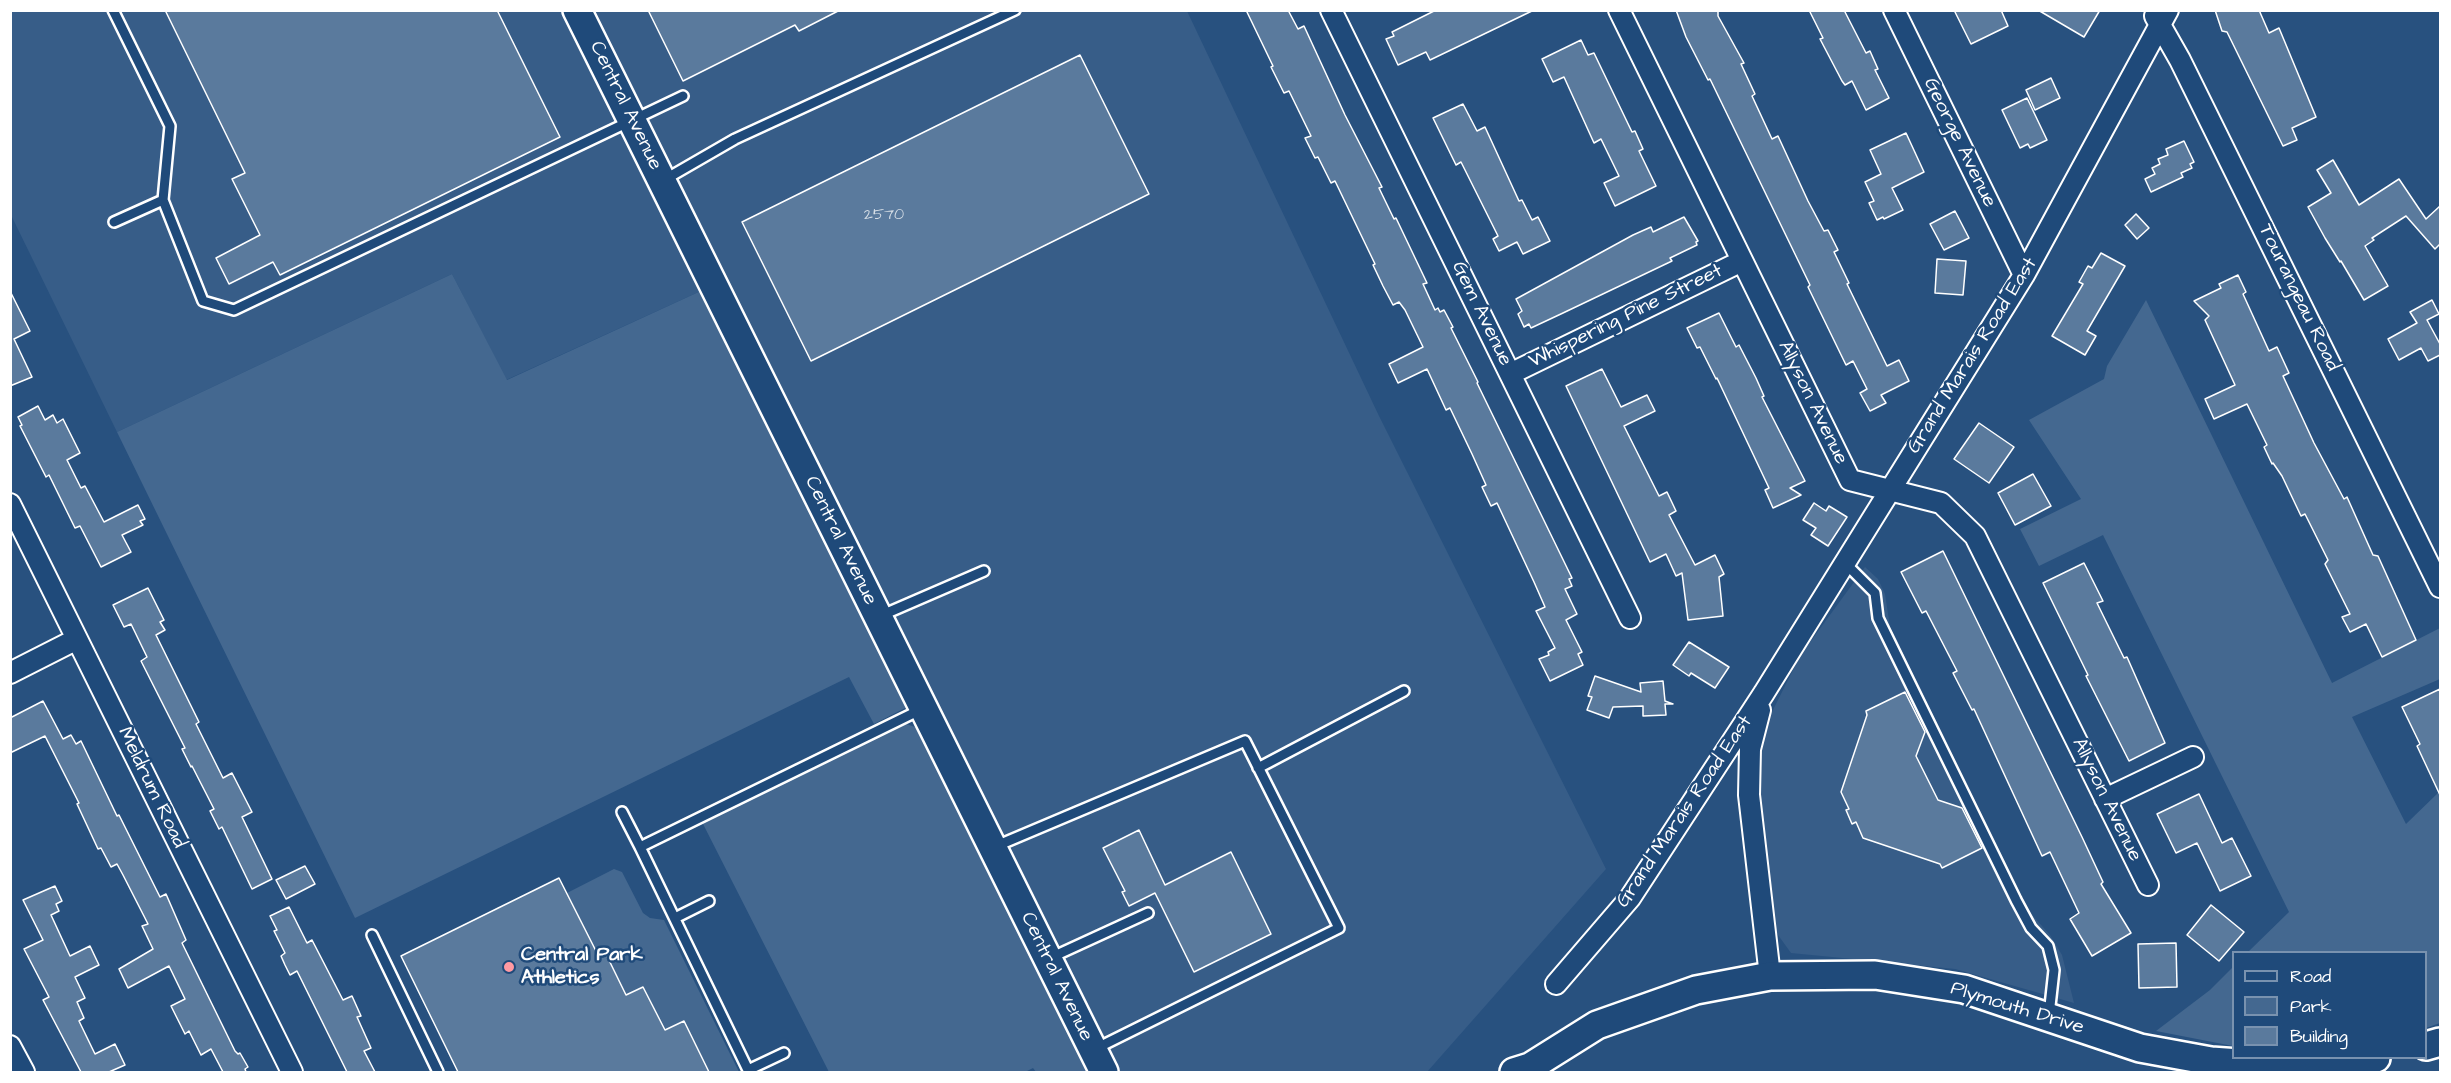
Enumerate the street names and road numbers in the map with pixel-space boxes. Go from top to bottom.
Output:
street label: Central Avenue [583,38,667,174]
street label: George Avenue [1917,74,2001,212]
street label: Tourangeau Road [2252,221,2344,375]
street label: Grand Marais Road East [1903,254,2043,458]
street label: Gem Avenue [1445,258,1517,370]
street label: Whispering Pine Street [1525,260,1727,374]
street label: Allyson Avenue [1772,337,1852,469]
street label: Central Avenue [798,473,882,609]
street label: Grand Marais Road East [1612,711,1758,913]
street label: Meldrum Road [111,724,191,852]
street label: Allyson Avenue [2066,734,2146,866]
street label: Central Avenue [1014,909,1098,1045]
street label: Plymouth Drive [1947,977,2087,1041]

